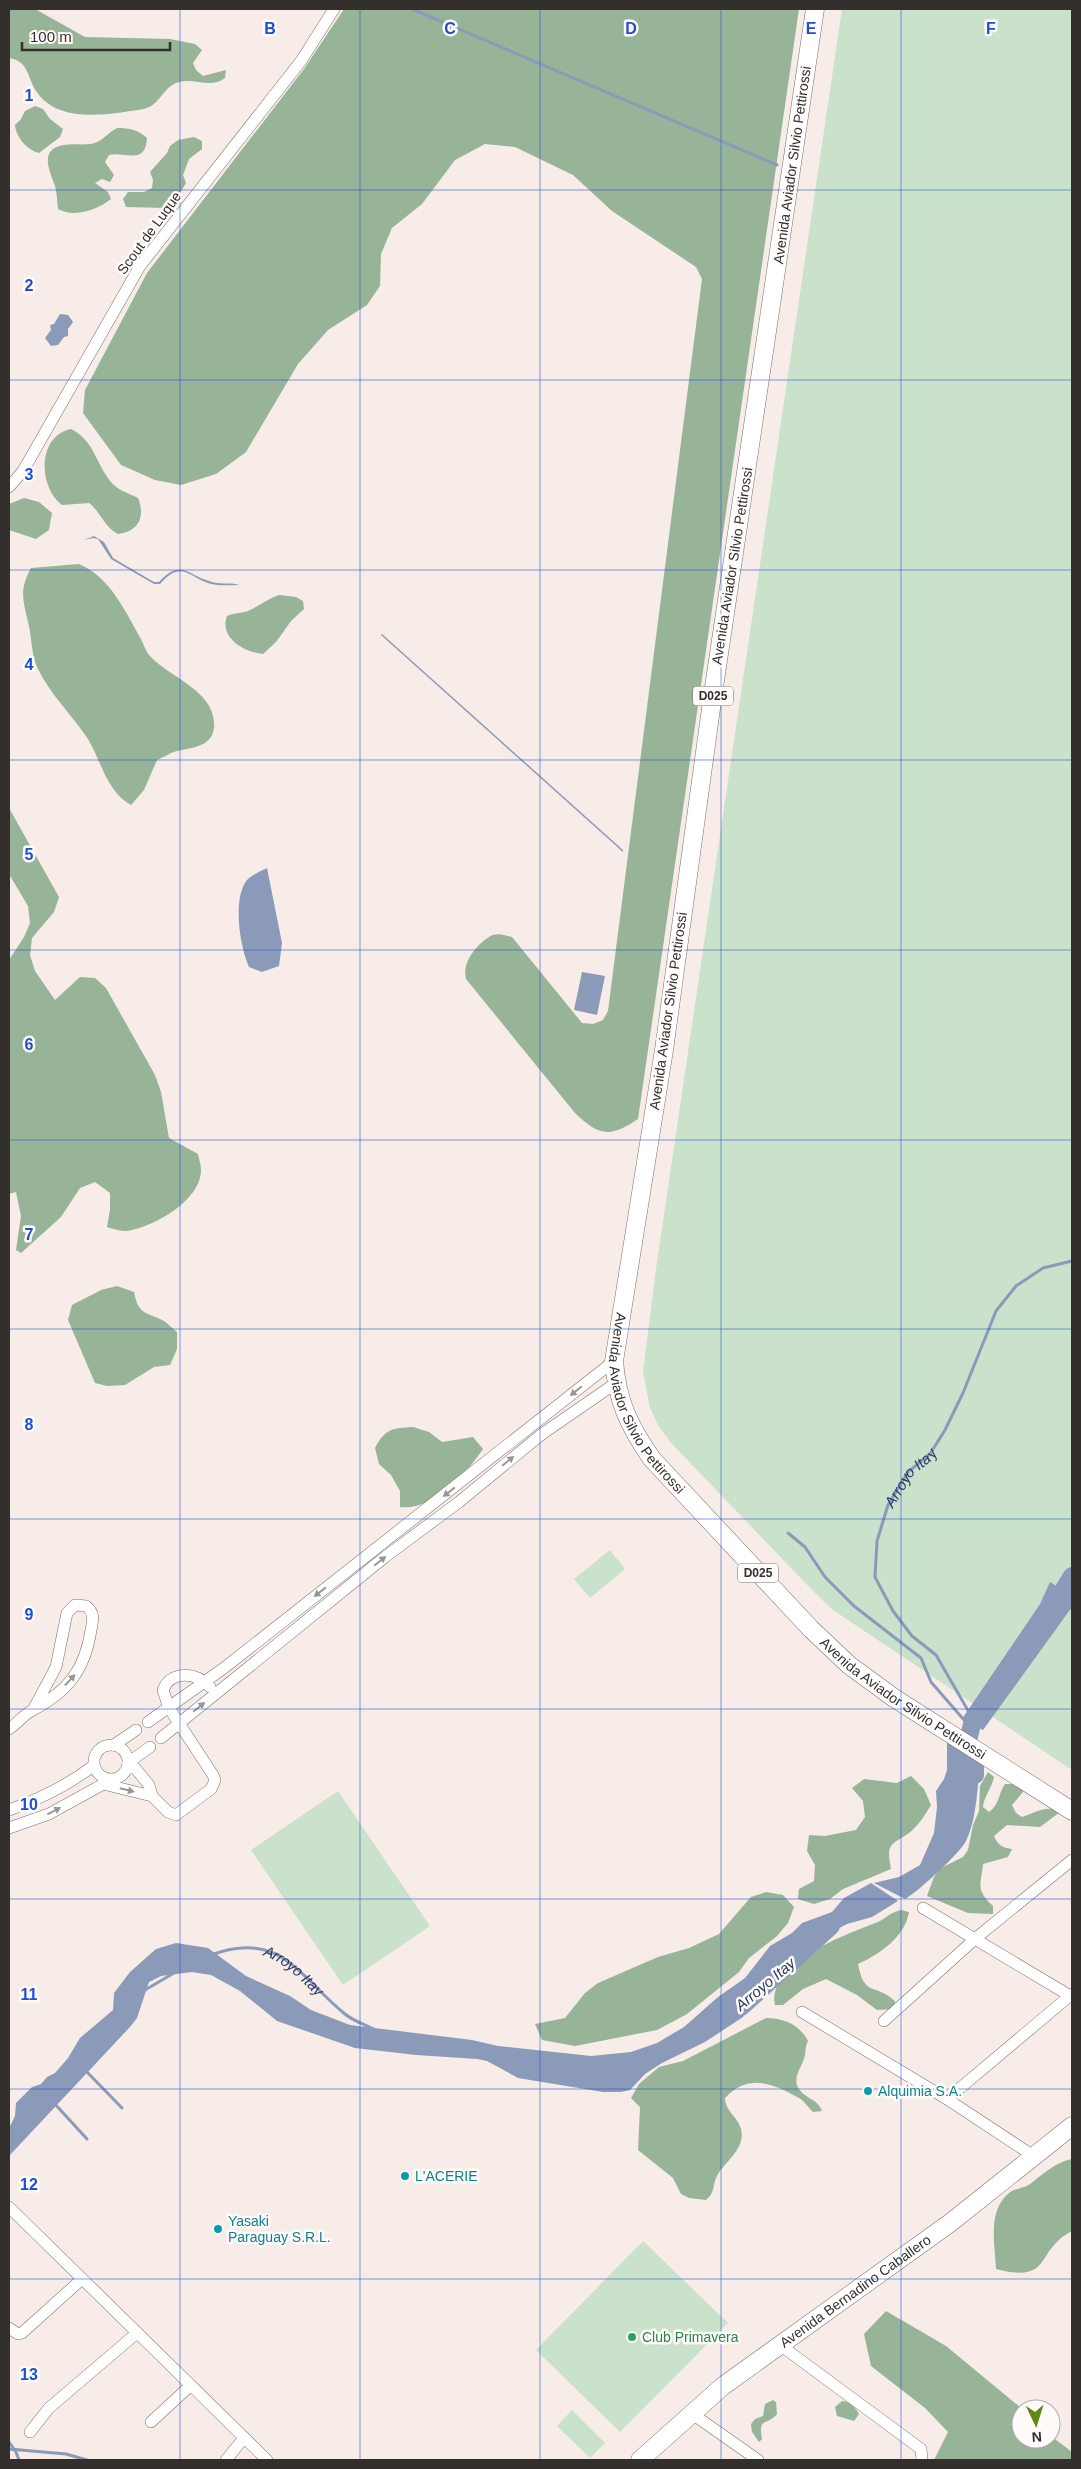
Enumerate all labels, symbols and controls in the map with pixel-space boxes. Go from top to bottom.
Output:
scale bar [22,20,170,52]
text: B [264,20,276,37]
text: C [444,20,456,37]
text: D [625,20,637,37]
text: E [806,20,817,37]
text: F [986,20,996,37]
text: 100 m [30,28,72,45]
street label: Avenida Aviador Silvio Pettirossi [770,65,814,265]
text: 1 [25,87,34,104]
street label: Scout de Luque [114,188,184,277]
text: 2 [25,277,34,294]
text: 3 [25,466,34,483]
street label: Avenida Aviador Silvio Pettirossi [708,466,756,666]
text: 4 [25,656,34,673]
road number: D025 [693,686,733,706]
text: 5 [25,846,34,863]
street label: Avenida Aviador Silvio Pettirossi [646,911,690,1111]
text: 6 [25,1036,34,1053]
text: 7 [25,1226,34,1243]
street label: Avenida Aviador Silvio Pettirossi [606,1312,688,1497]
one-way arrow [570,1385,583,1396]
text: 8 [25,1416,34,1433]
water label: Arroyo Itay [880,1444,941,1511]
one-way arrow [502,1456,515,1467]
one-way arrow [442,1487,456,1497]
one-way arrow [373,1555,386,1566]
road number: D025 [738,1564,778,1582]
one-way arrow [314,1586,327,1597]
text: 9 [25,1606,34,1623]
street label: Avenida Aviador Silvio Pettirossi [817,1634,989,1762]
one-way arrow [64,1674,76,1686]
one-way arrow [193,1702,206,1713]
one-way arrow [120,1786,135,1794]
text: 10 [20,1796,38,1813]
one-way arrow [47,1807,61,1815]
water label: Arroyo Itay [261,1941,329,2000]
water label: Arroyo Itay [731,1953,799,2014]
text: 11 [21,1986,38,2003]
place label: Alquimia S.A. [878,2083,962,2099]
marker: Alquimia S.A. [862,2085,874,2097]
place label: L'ACERIE [415,2168,478,2184]
marker: L'ACERIE [399,2170,411,2182]
text: 12 [20,2176,38,2193]
place label: Yasaki Paraguay S.R.L. [228,2213,331,2245]
marker: Yasaki Paraguay S.R.L. [212,2223,224,2235]
street label: Avenida Bernadino Caballero [777,2231,934,2351]
place label: Club Primavera [642,2329,739,2345]
marker: Club Primavera [626,2331,638,2343]
text: 13 [20,2366,38,2383]
north arrow [1011,2399,1061,2449]
text: N [1031,2429,1043,2445]

